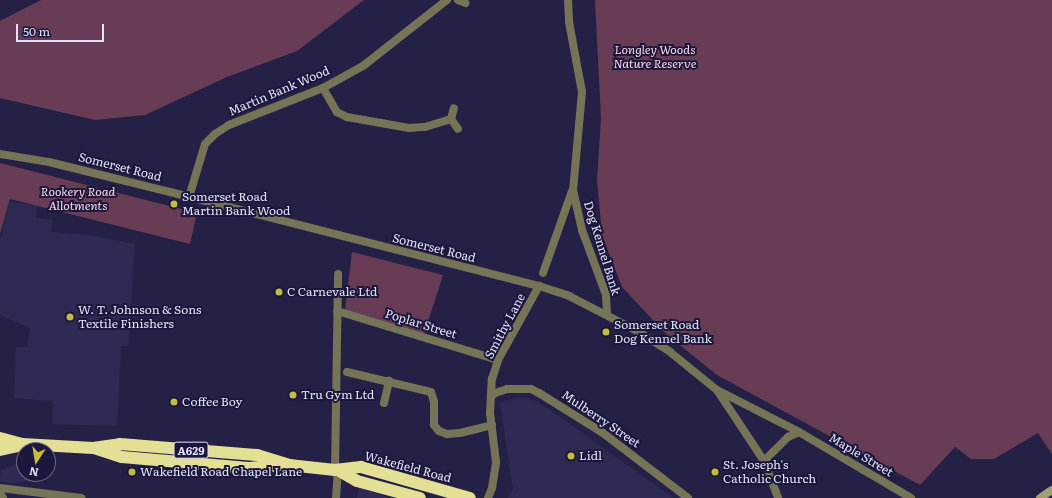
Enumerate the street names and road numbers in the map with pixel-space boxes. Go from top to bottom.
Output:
street label: Martin Bank Wood [226,63,332,119]
street label: Somerset Road [77,150,163,184]
street label: Dog Kennel Bank [581,199,623,297]
street label: Somerset Road [391,231,477,265]
street label: Smithy Lane [482,291,528,361]
street label: Poplar Street [383,306,459,342]
street label: Mulberry Street [559,387,643,451]
street label: Maple Street [826,430,896,480]
road number: A629 [173,441,209,459]
street label: Wakefield Road [363,448,453,486]

